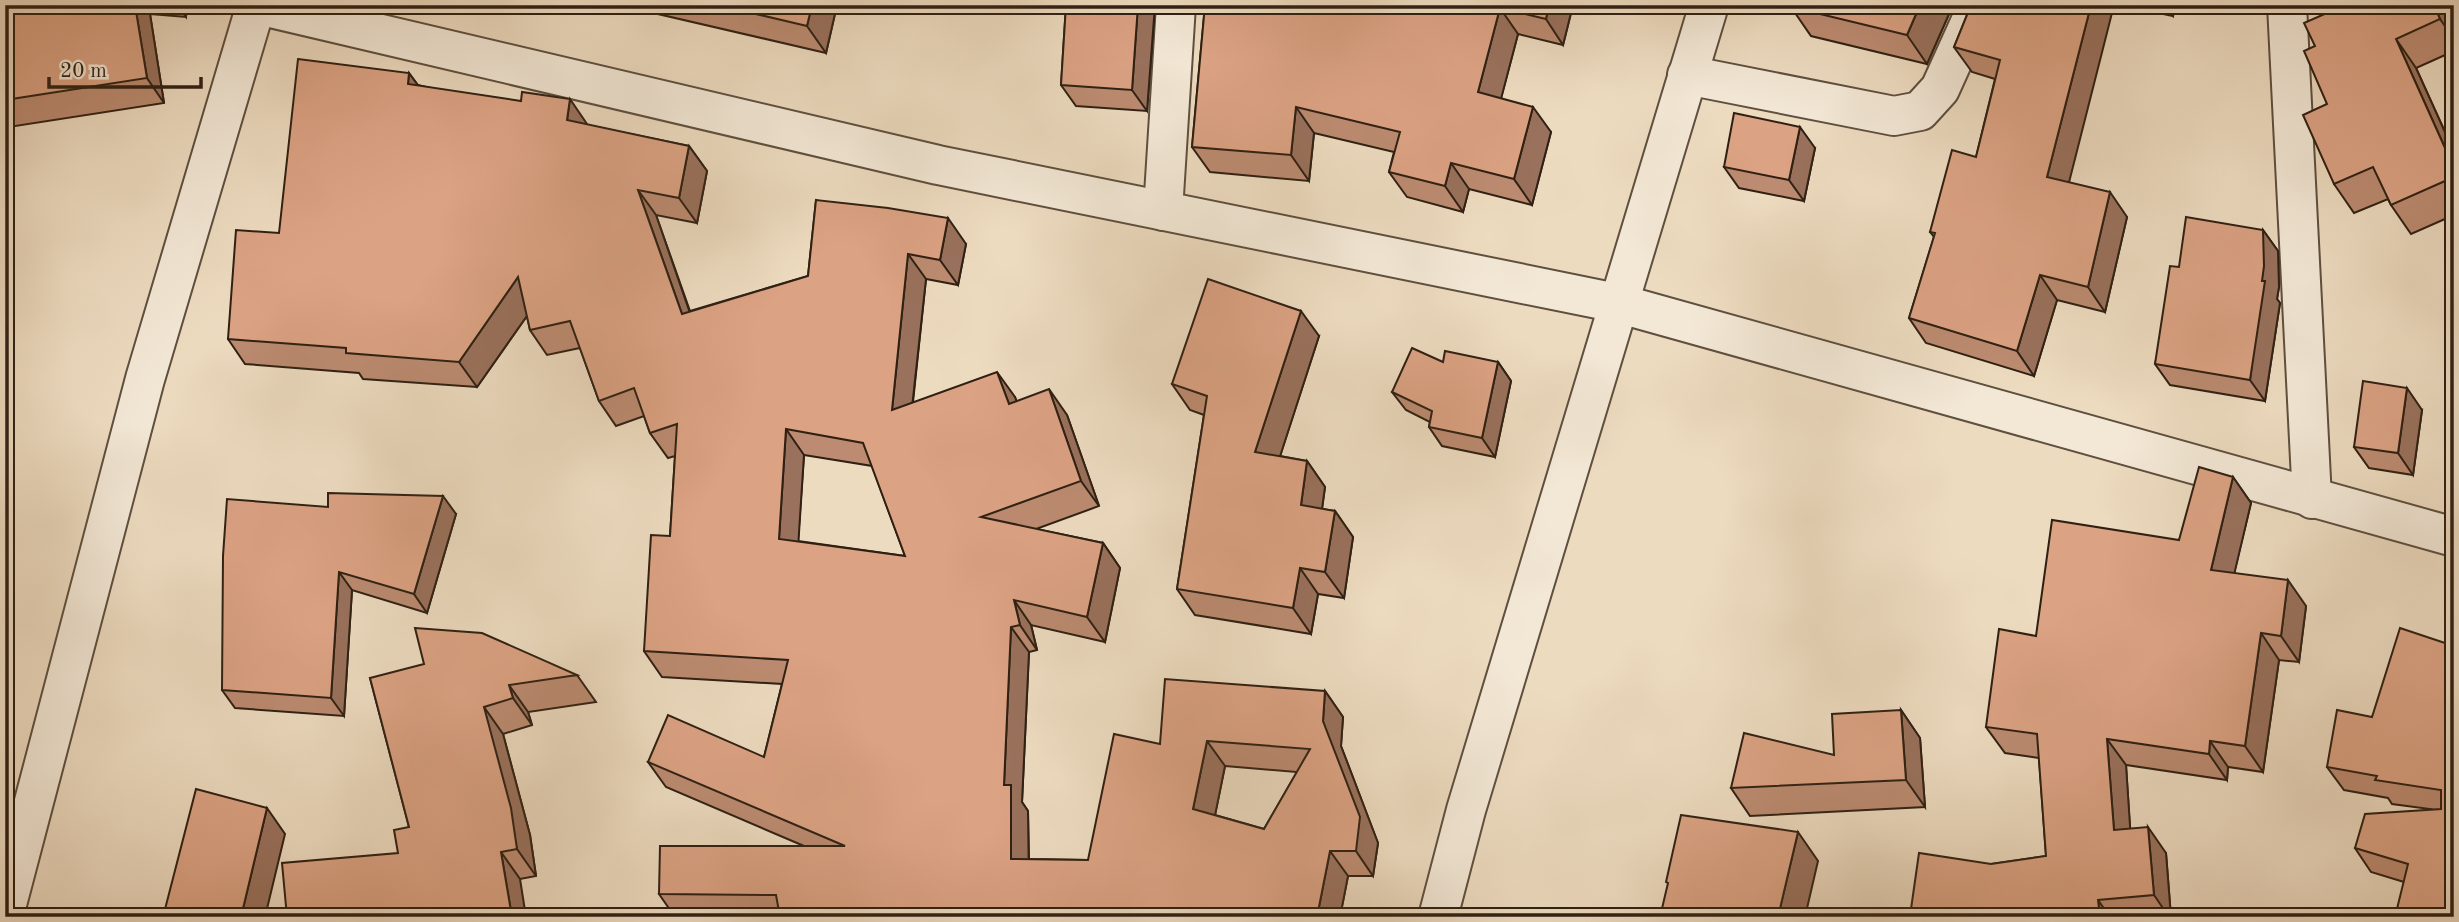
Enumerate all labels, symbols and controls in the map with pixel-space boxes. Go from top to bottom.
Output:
scale bar [49,46,201,90]
text: 20 m [60,61,107,82]

